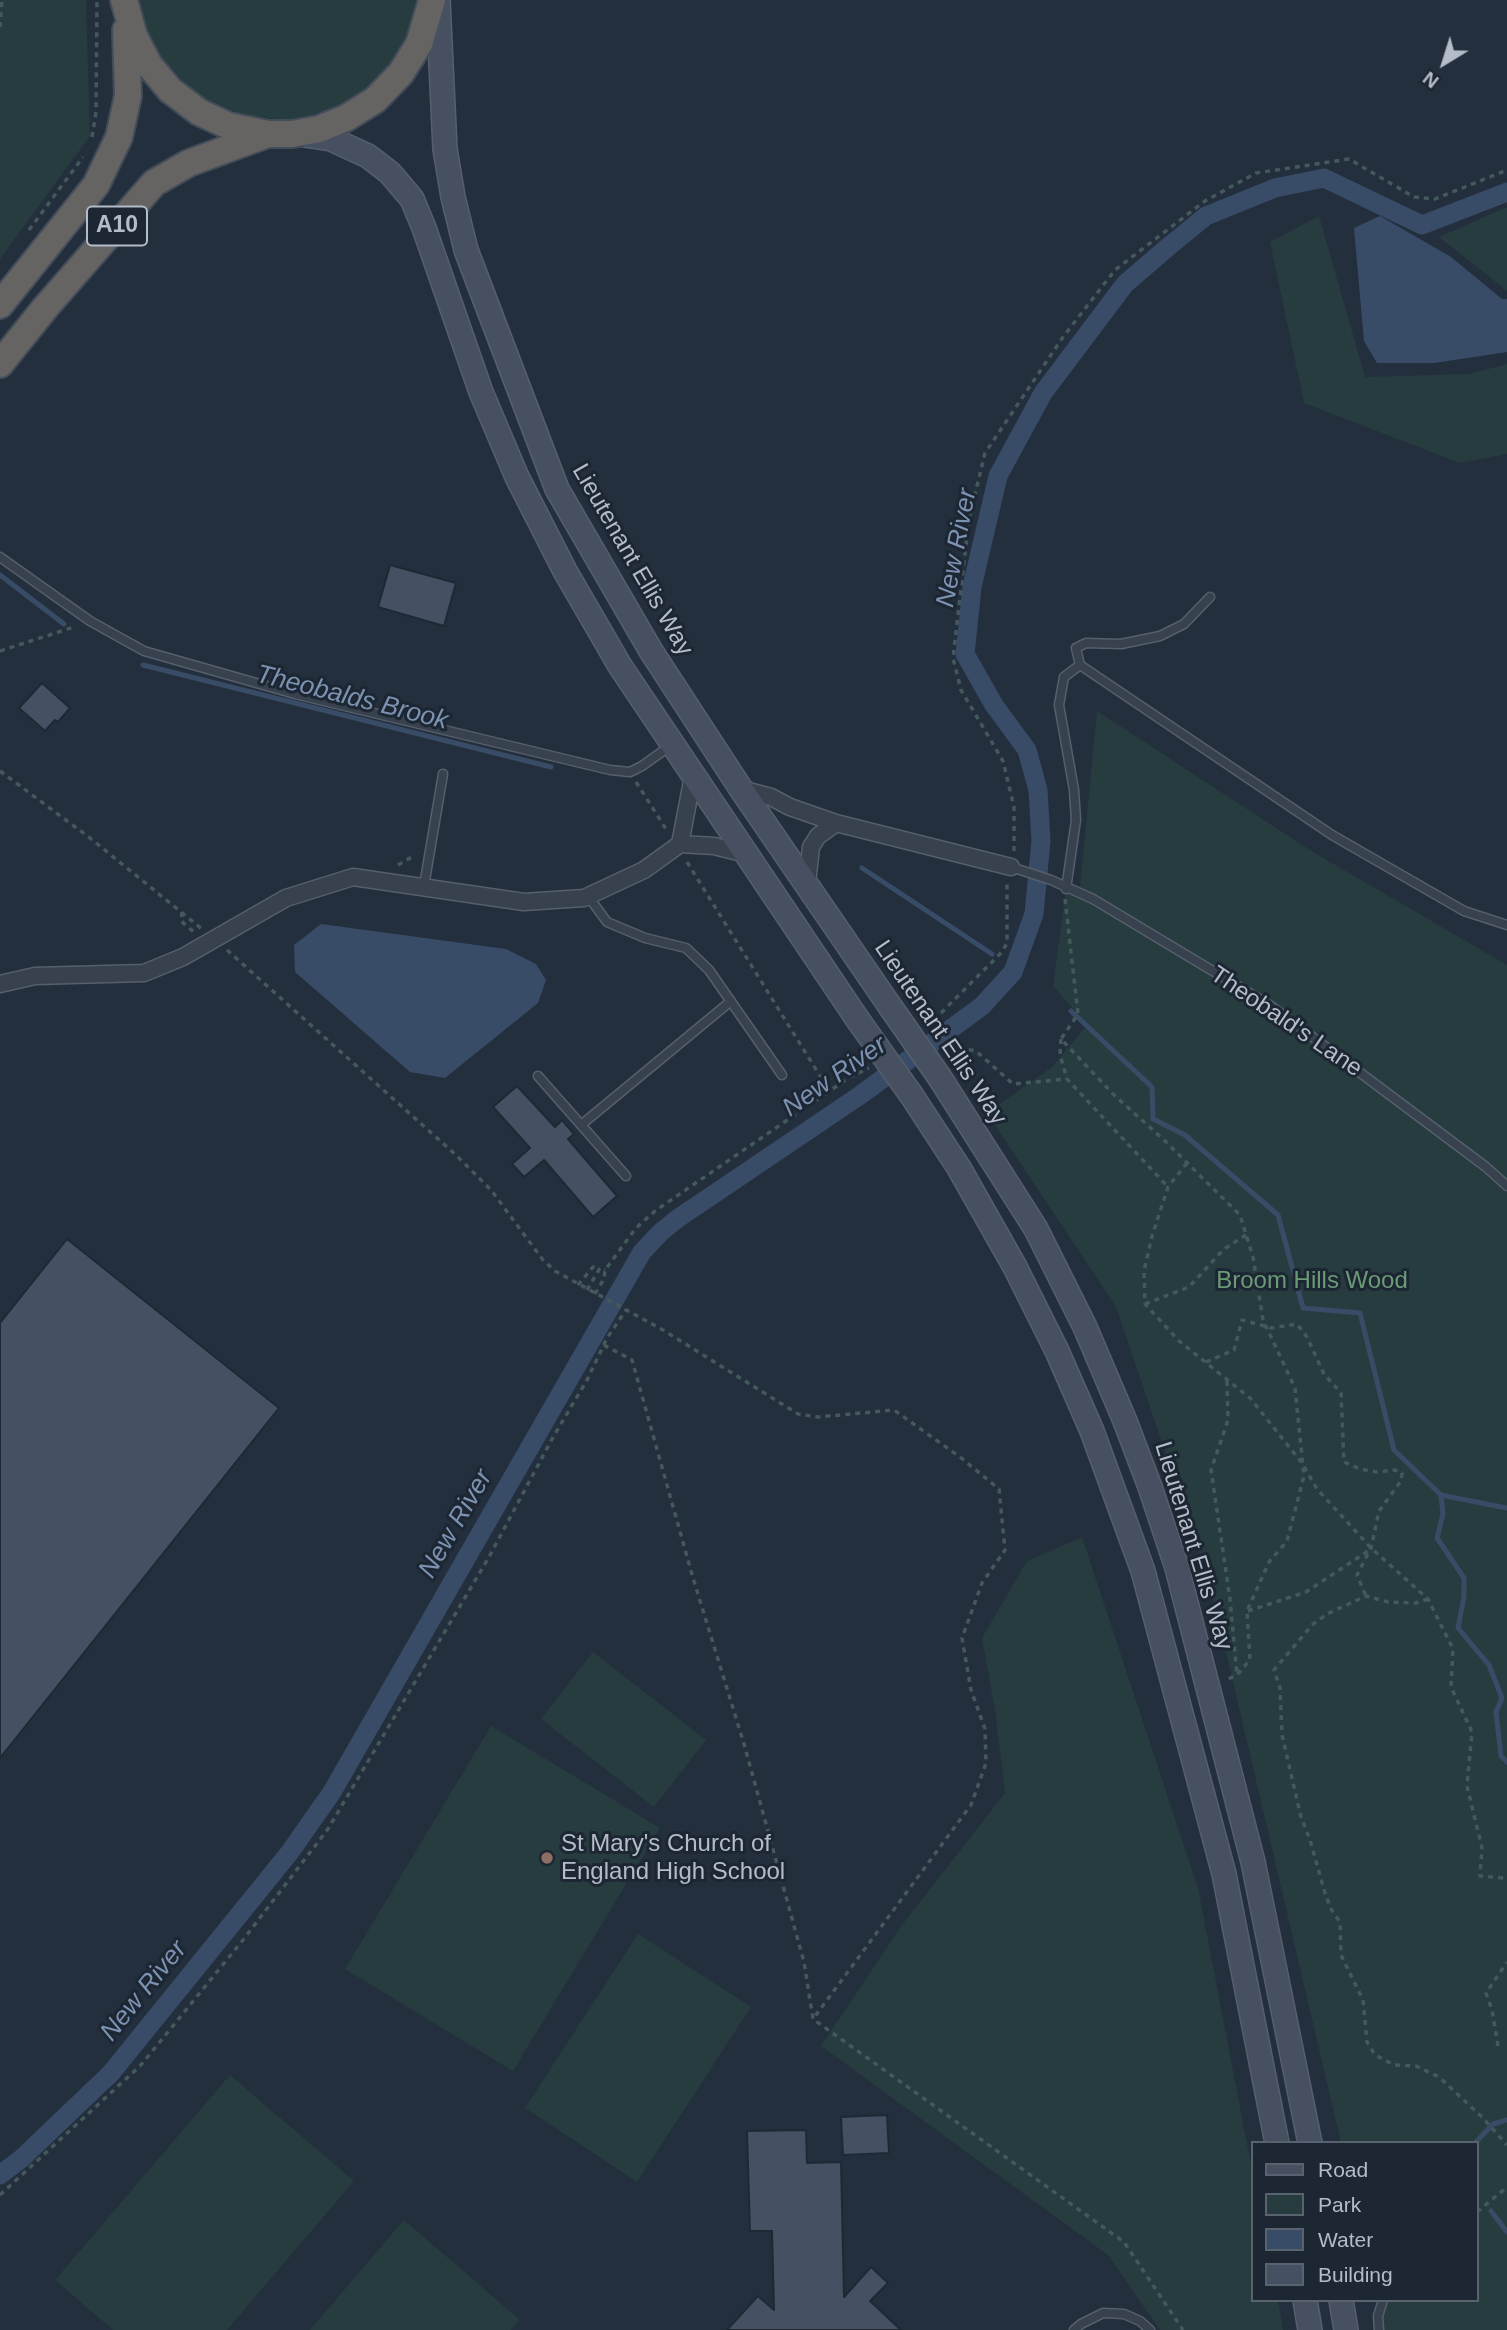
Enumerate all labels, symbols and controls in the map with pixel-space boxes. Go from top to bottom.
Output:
north arrow [1409,28,1479,98]
text: N [1419,67,1443,92]
road number: A10 [87,206,147,246]
street label: Lieutenant Ellis Way [565,459,699,661]
water label: New River [930,486,984,610]
water label: Theobalds Brook [253,659,451,737]
street label: Lieutenant Ellis Way [868,935,1012,1131]
street label: Theobald's Lane [1205,961,1367,1083]
water label: New River [777,1030,893,1124]
park label: Broom Hills Wood [1216,1267,1408,1295]
street label: Lieutenant Ellis Way [1148,1438,1238,1654]
water label: New River [413,1464,499,1584]
place label: St Mary's Church of England High School [561,1830,785,1886]
marker: St Mary's Church of England High School [539,1850,555,1866]
water label: New River [94,1935,194,2047]
legend [1252,2141,1479,2302]
text: Road [1318,2158,1368,2181]
text: Park [1318,2193,1361,2216]
text: Water [1318,2228,1373,2251]
text: Building [1318,2263,1393,2286]

